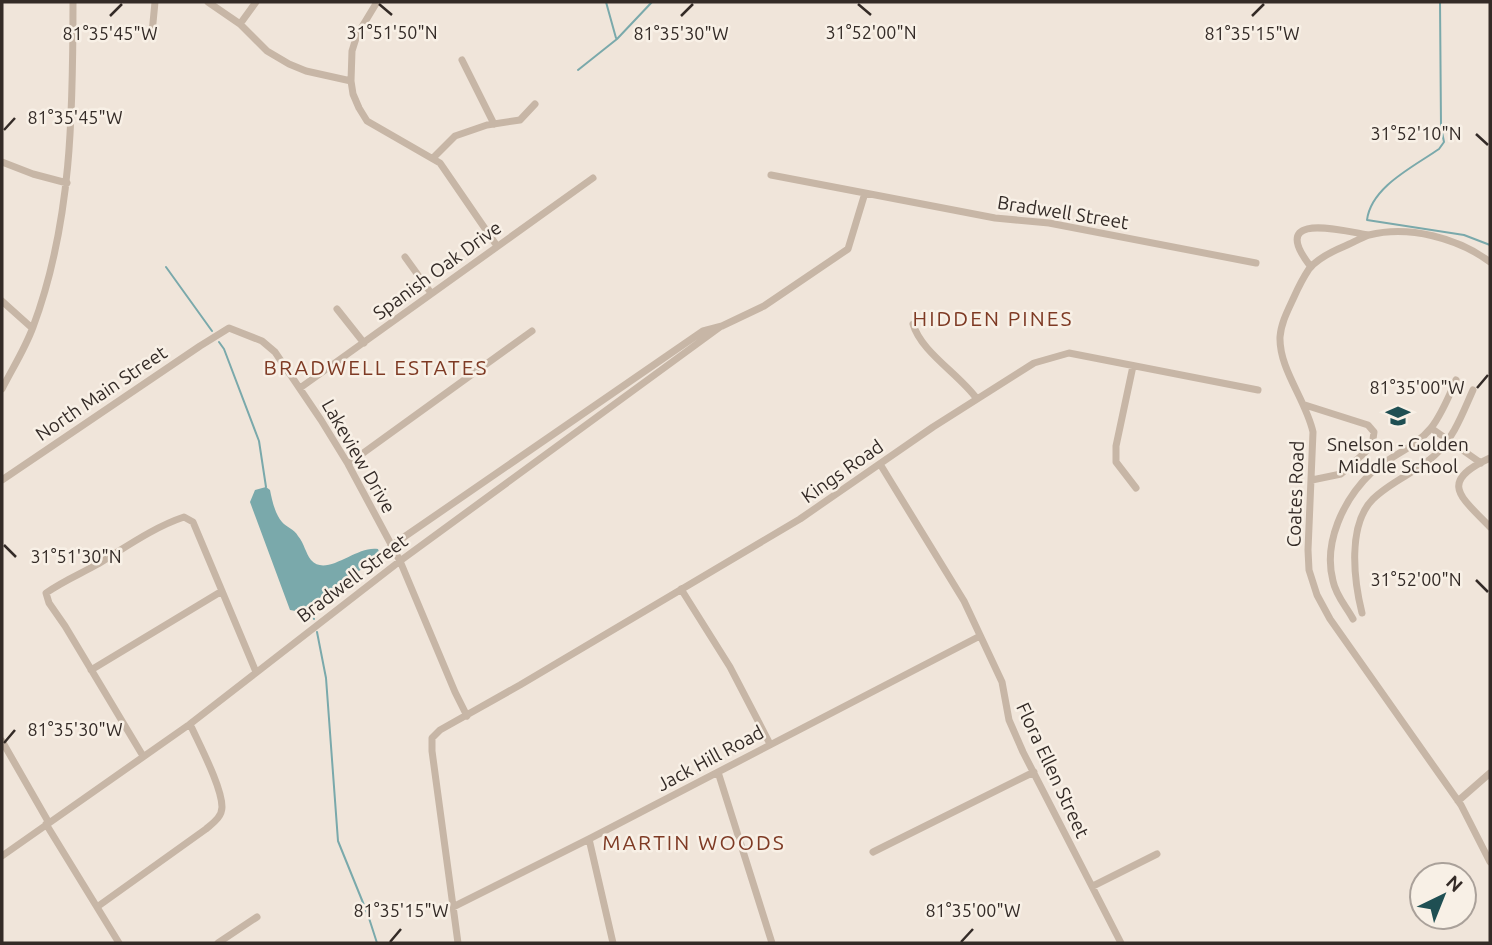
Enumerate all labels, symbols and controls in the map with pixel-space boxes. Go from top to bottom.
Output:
text: 31°51'50"N [346,22,438,42]
text: 31°52'00"N [825,22,917,42]
text: 81°35'45"W [62,23,158,43]
text: 81°35'30"W [633,23,729,43]
text: 81°35'15"W [1204,23,1300,43]
text: 81°35'45"W [27,107,123,127]
text: 31°52'10"N [1370,123,1462,143]
street label: Bradwell Street [996,191,1131,233]
street label: Spanish Oak Drive [369,216,505,324]
district label: HIDDEN PINES [913,306,1073,330]
street label: North Main Street [31,341,171,445]
district label: BRADWELL ESTATES [264,355,488,379]
text: 81°35'00"W [1369,377,1465,397]
street label: Lakeview Drive [318,395,400,517]
school or university icon: Snelson - Golden Middle School [1384,402,1412,430]
place label: Snelson - Golden Middle School [1327,433,1469,477]
street label: Kings Road [797,435,887,507]
street label: Coates Road [1282,440,1308,548]
street label: Bradwell Street [292,529,412,627]
text: 31°51'30"N [30,546,122,566]
text: 31°52'00"N [1370,569,1462,589]
street label: Flora Ellen Street [1012,699,1094,842]
text: 81°35'30"W [27,719,123,739]
street label: Jack Hill Road [653,721,767,795]
district label: MARTIN WOODS [602,830,786,854]
north arrow [1408,861,1478,931]
text: N [1442,871,1467,896]
text: 81°35'15"W [353,900,449,920]
text: 81°35'00"W [925,900,1021,920]

